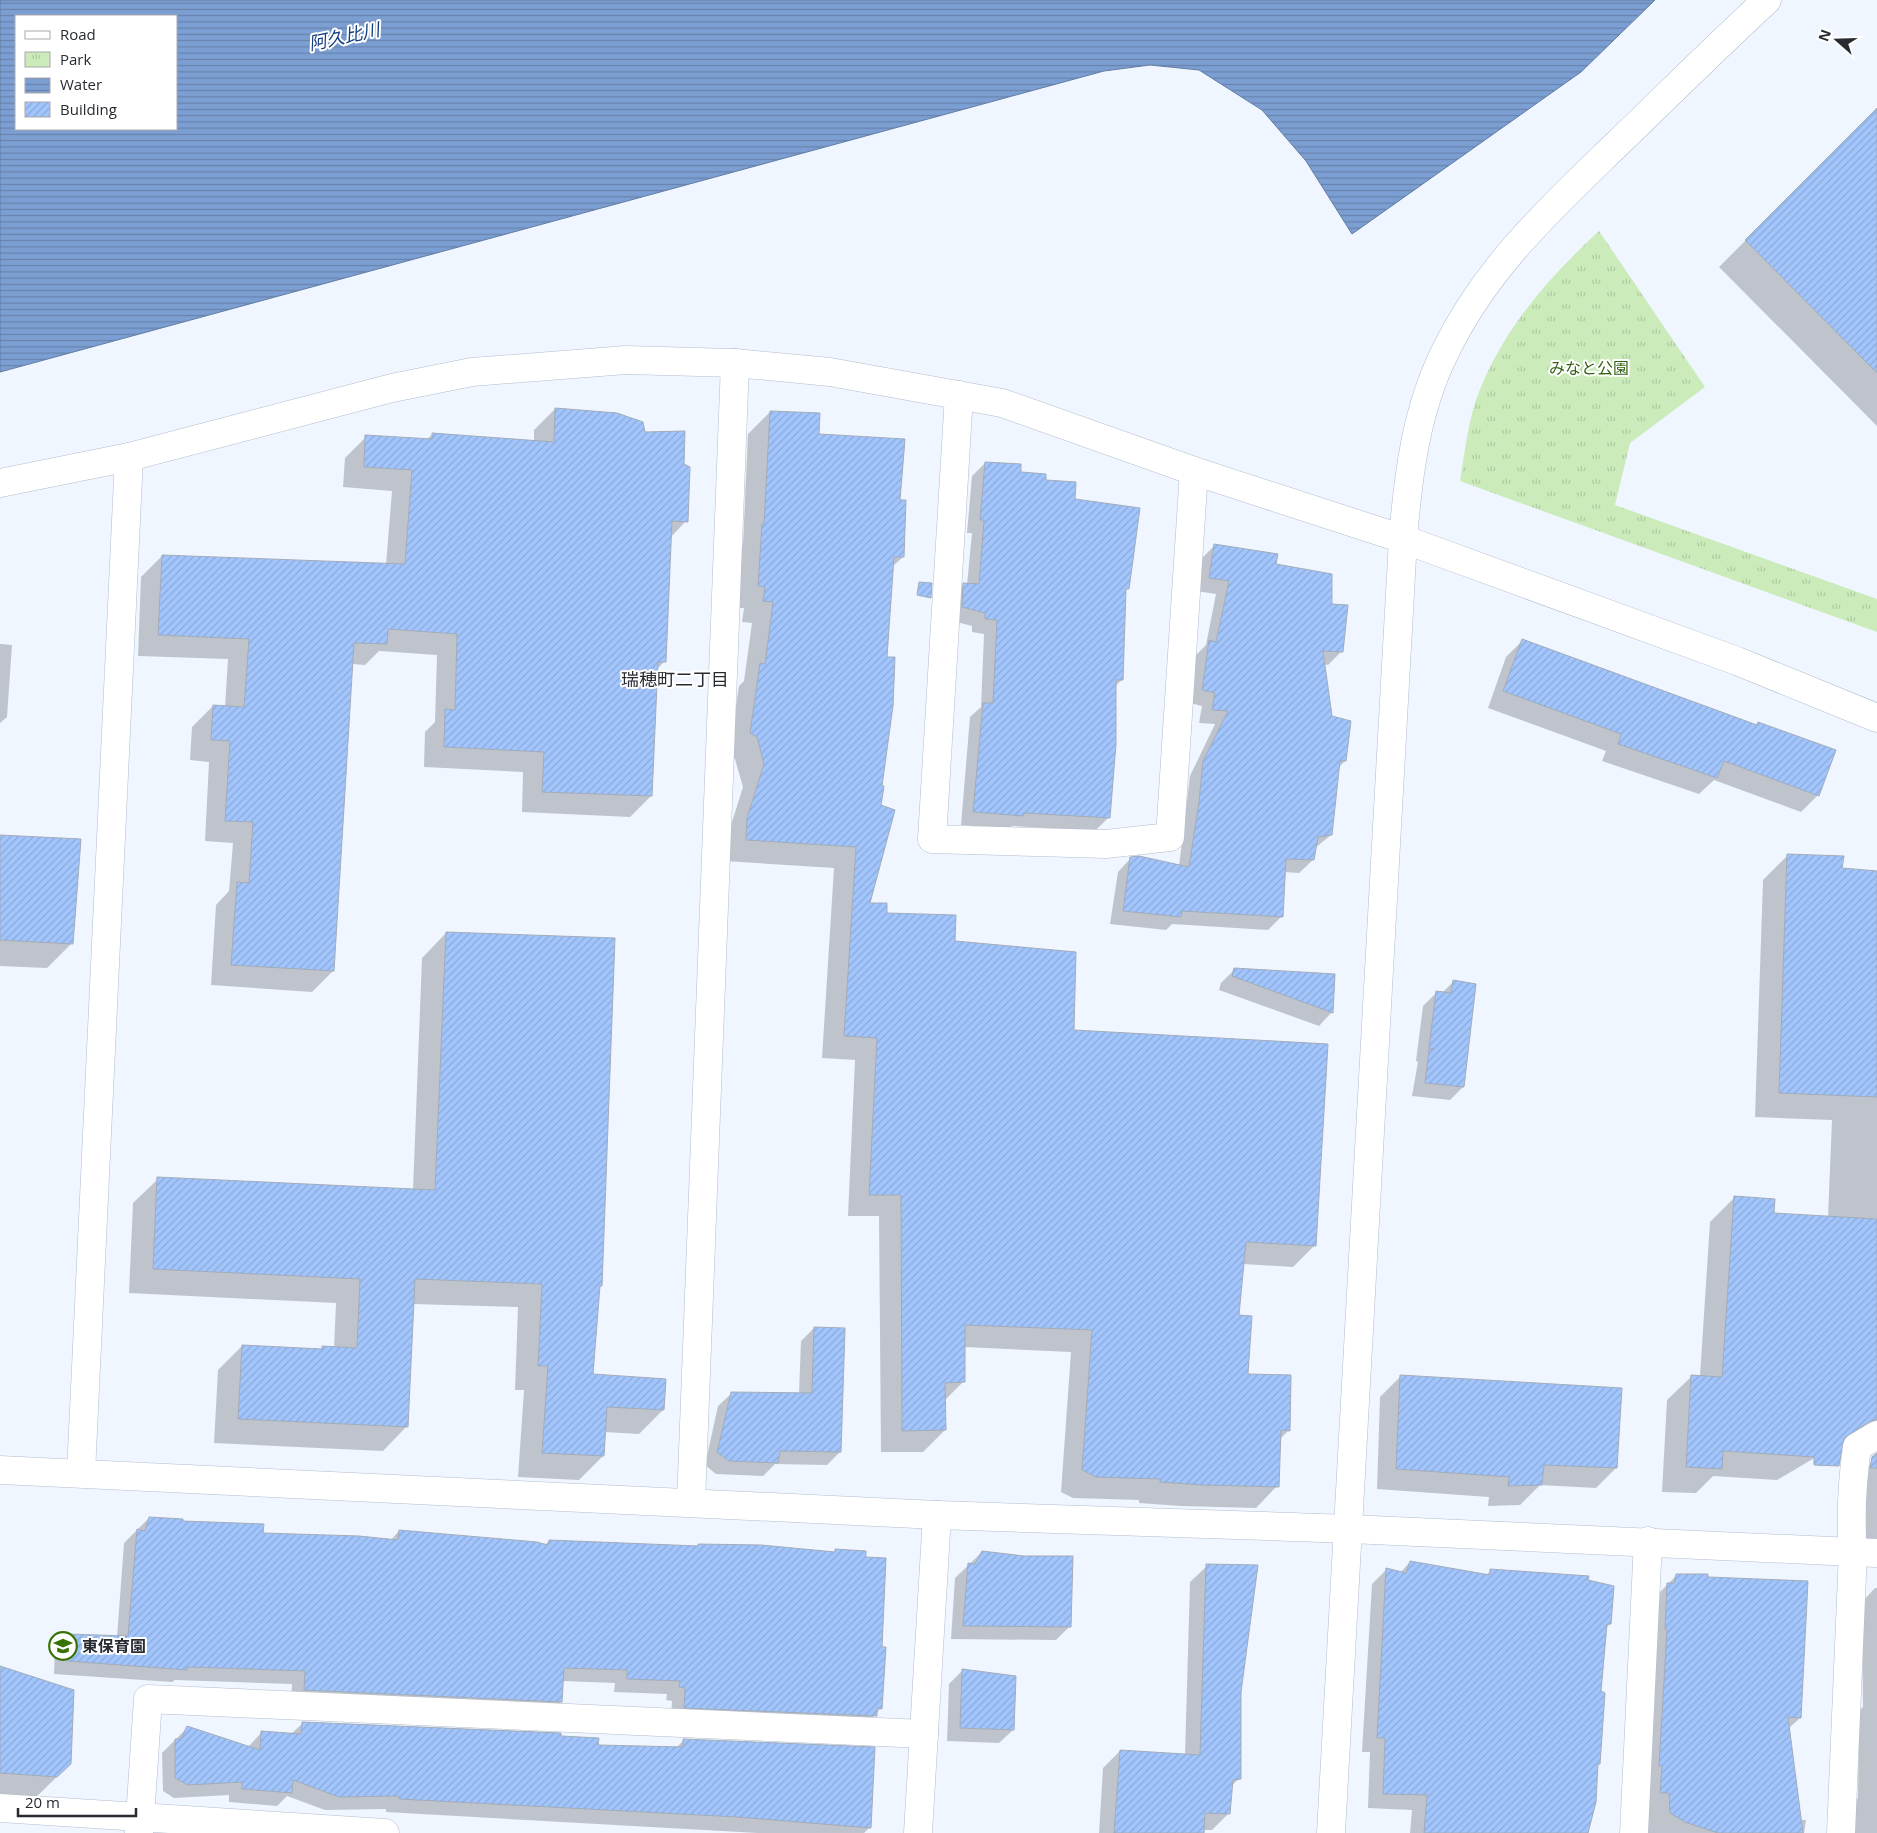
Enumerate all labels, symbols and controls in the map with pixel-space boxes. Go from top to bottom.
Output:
legend [15,15,178,130]
north arrow [1812,15,1862,65]
water label: 阿久比川 [306,16,384,55]
text: Road [60,24,96,44]
text: N [1813,27,1835,44]
text: Park [60,49,91,69]
text: Water [60,74,102,94]
text: Building [60,99,117,119]
park label: みなと公園 [1549,357,1629,379]
district label: 瑞穂町二丁目 [621,667,729,691]
school or university icon: 東保育園 [48,1631,78,1661]
place label: 東保育園 [82,1635,146,1657]
scale bar [18,1786,135,1818]
text: 20 m [25,1792,60,1812]

